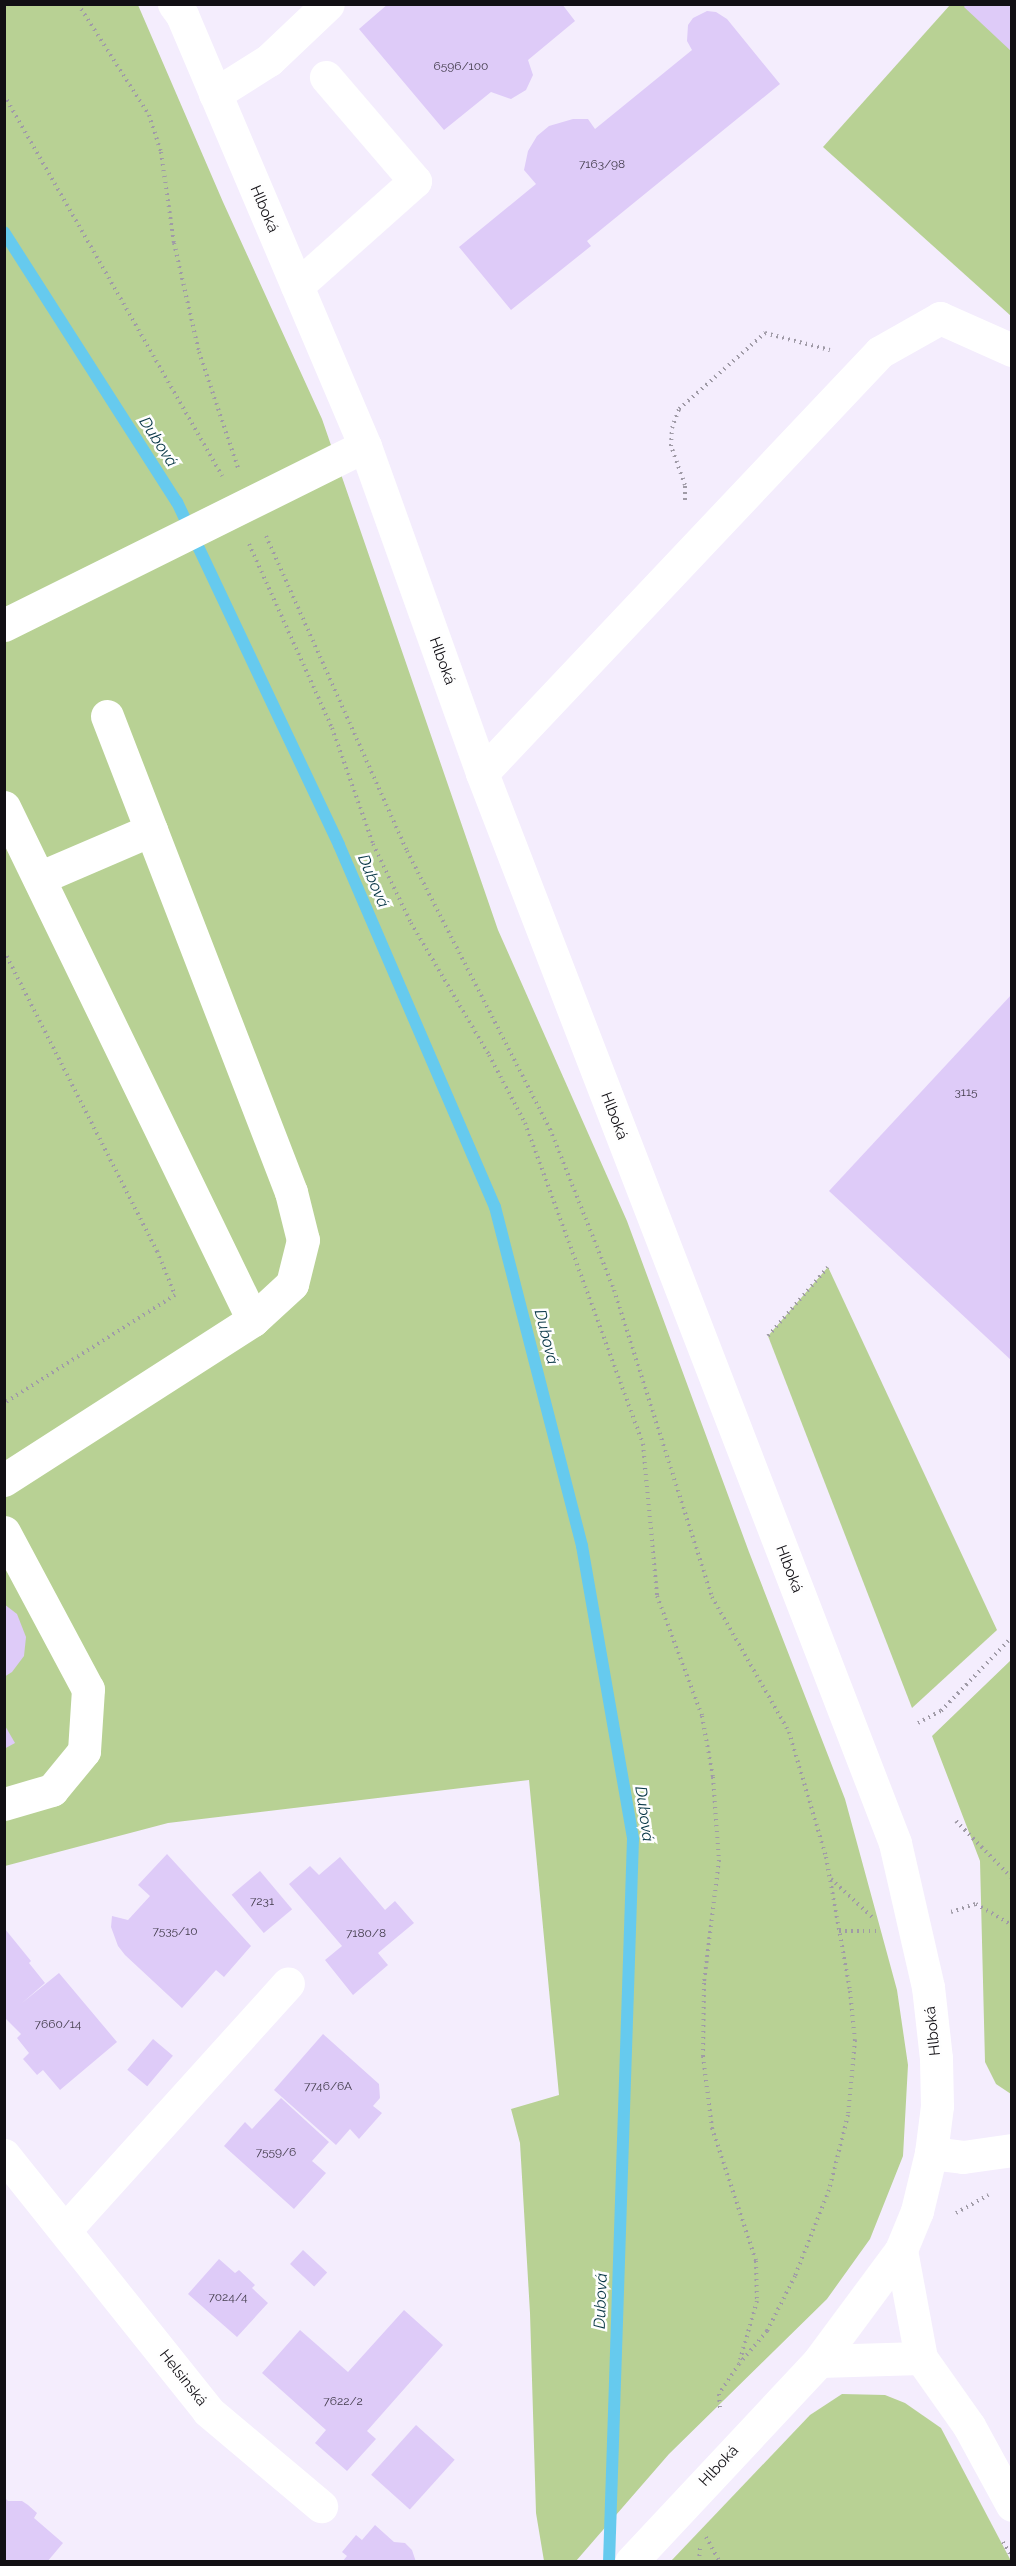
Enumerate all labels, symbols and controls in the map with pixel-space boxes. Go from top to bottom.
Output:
house number: 6596/100 [434,60,488,74]
house number: 7163/98 [579,158,625,172]
street label: Hlboká [246,183,282,235]
water label: Dubová [135,413,181,471]
street label: Hlboká [425,635,459,687]
water label: Dubová [353,852,393,910]
house number: 3115 [954,1086,978,1100]
street label: Hlboká [597,1090,631,1142]
water label: Dubová [530,1308,562,1366]
street label: Hlboká [772,1543,806,1595]
water label: Dubová [631,1785,657,1843]
house number: 7231 [250,1895,274,1909]
house number: 7535/10 [152,1925,198,1939]
house number: 7180/8 [346,1927,386,1941]
street label: Hlboká [921,2005,945,2057]
house number: 7660/14 [35,2018,81,2032]
house number: 7746/6A [304,2080,352,2094]
house number: 7559/6 [256,2146,296,2160]
water label: Dubová [590,2273,612,2329]
house number: 7024/4 [208,2291,248,2305]
street label: Helsinská [155,2346,211,2410]
house number: 7622/2 [323,2395,363,2409]
street label: Hlboká [696,2442,742,2490]

